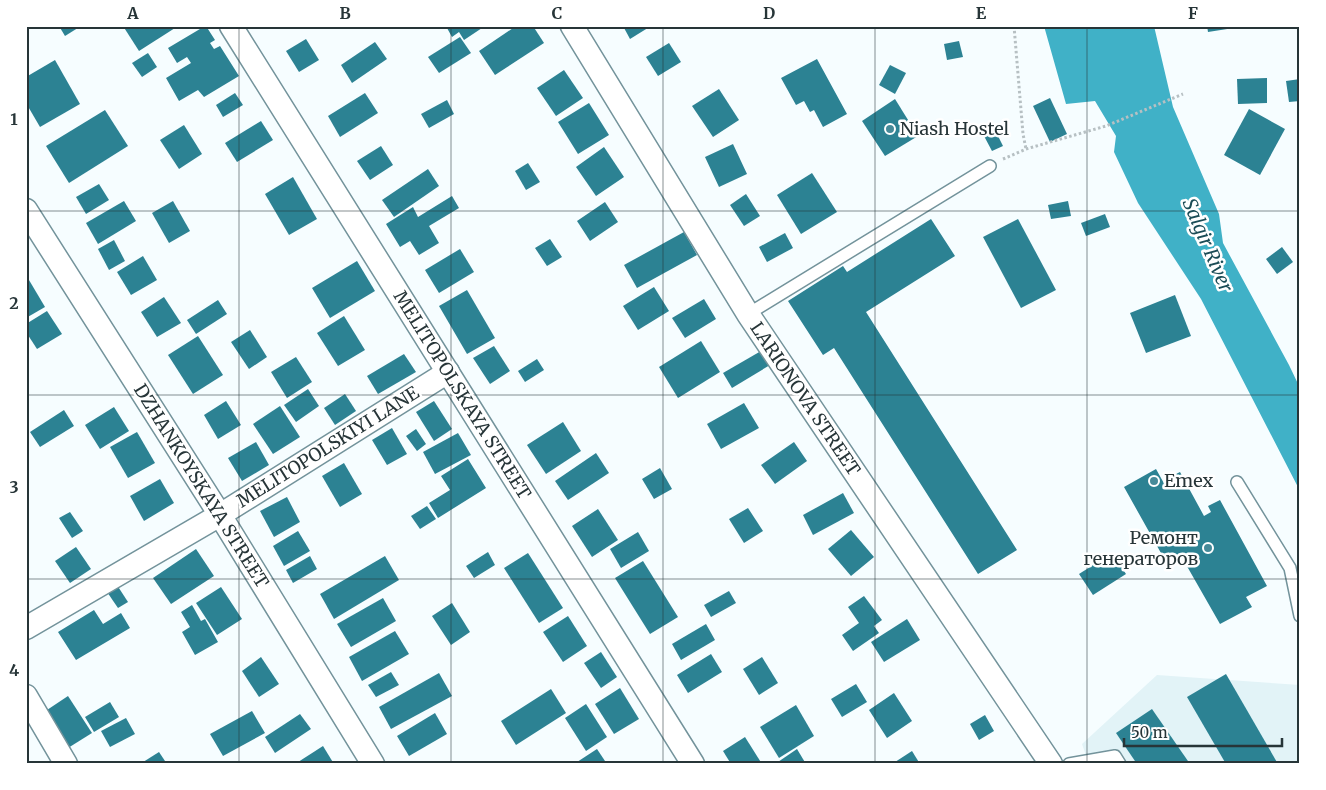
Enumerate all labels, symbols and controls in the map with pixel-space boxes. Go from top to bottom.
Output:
text: A [126,3,139,23]
text: B [339,3,351,23]
text: C [552,3,562,23]
text: D [763,3,775,23]
text: E [976,3,987,23]
text: F [1188,3,1198,23]
text: 1 [10,109,18,129]
place label: Niash Hostel [900,117,1010,140]
marker: Niash Hostel [884,123,896,135]
water label: Salgir River [1178,195,1239,296]
street label: MELITOPOLSKAYA STREET [389,286,536,504]
text: 2 [9,293,19,313]
street label: LARIONOVA STREET [745,317,866,480]
street label: DZHANKOYSKAYA STREET [129,379,274,592]
street label: MELITOPOLSKIYI LANE [232,381,424,512]
place label: Emex [1164,469,1214,492]
marker: Emex [1148,475,1160,487]
text: 3 [9,477,19,497]
place label: Ремонт генераторов [1083,526,1198,570]
marker: Ремонт генераторов [1202,542,1214,554]
text: 4 [9,660,19,680]
scale bar [1124,715,1281,747]
text: 50 m [1131,723,1168,742]

